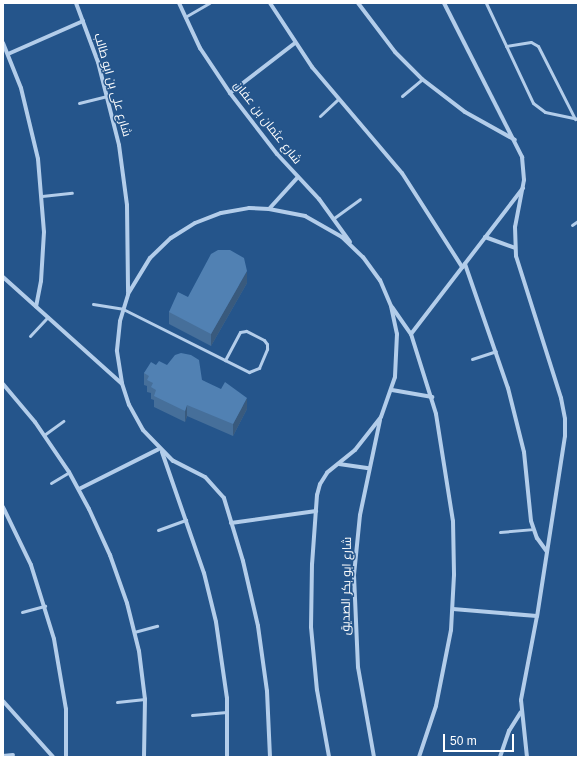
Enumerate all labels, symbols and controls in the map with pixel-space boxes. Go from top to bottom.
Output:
street label: شارع على بن ابو طالب [90,32,134,138]
street label: شارع عثمان بن عفان [230,79,304,167]
street label: شارع ابو بكر الصديق [339,537,355,635]
scale bar [445,726,516,752]
text: 50 m [450,734,477,748]

